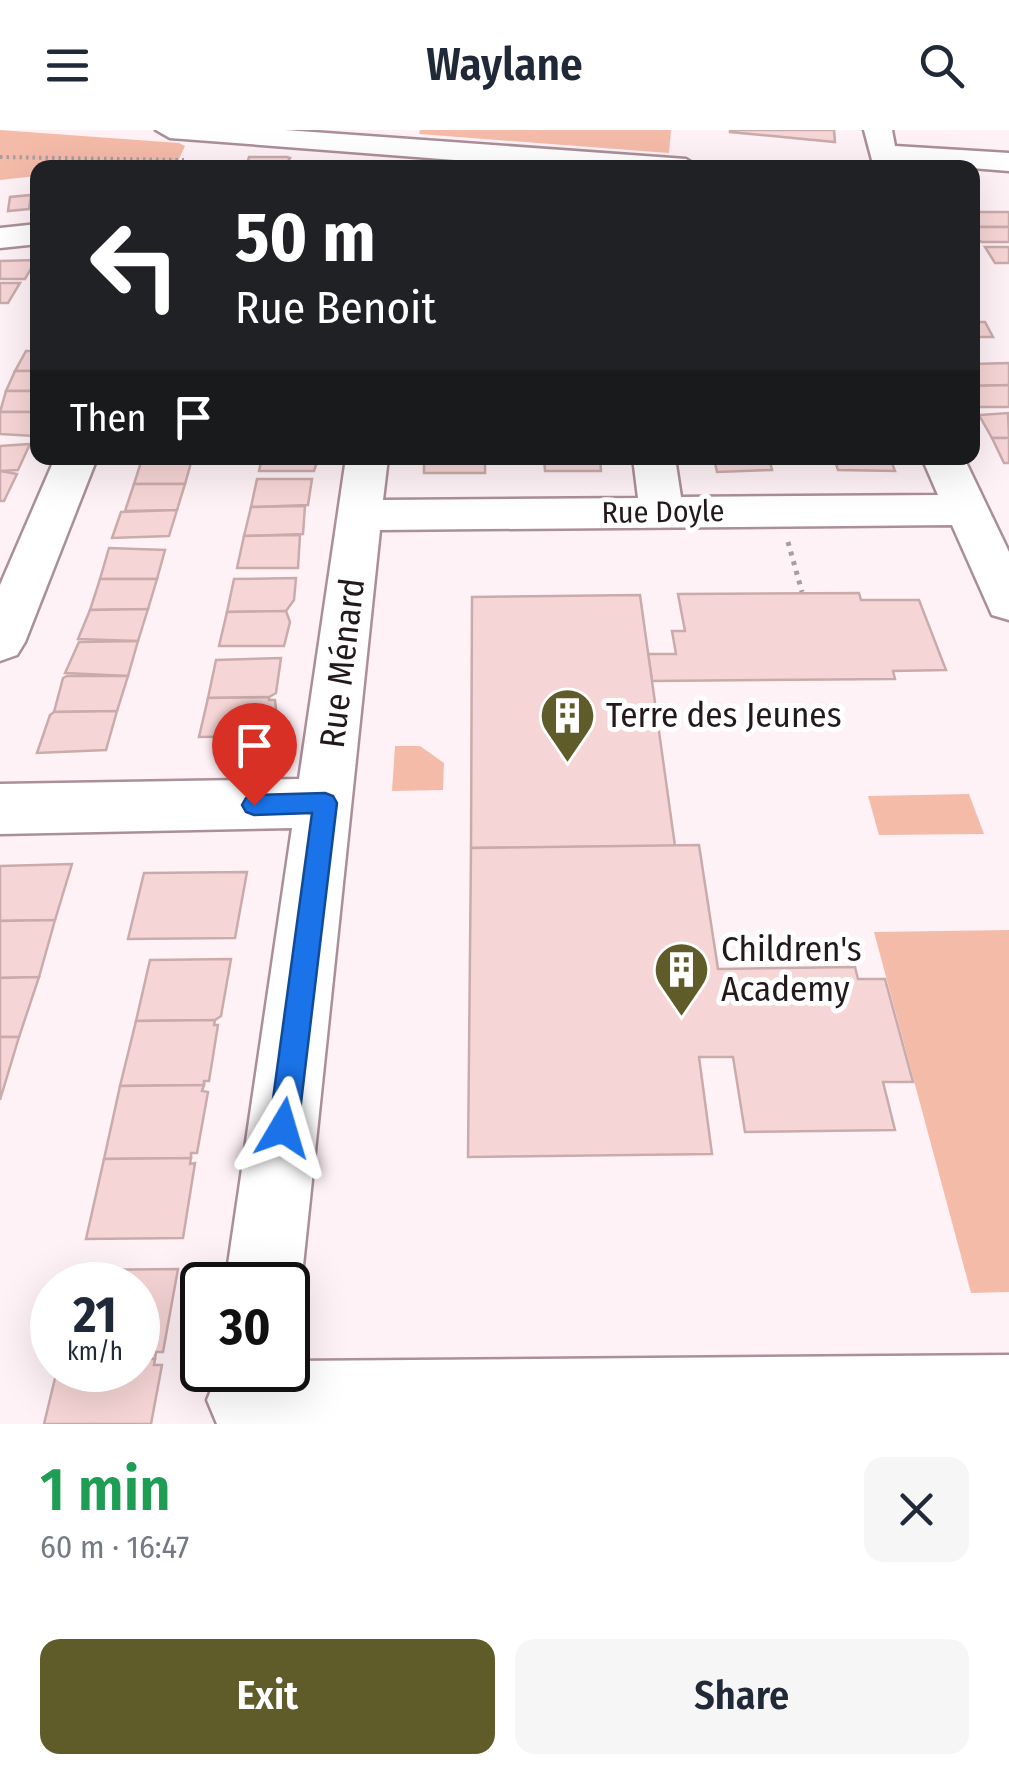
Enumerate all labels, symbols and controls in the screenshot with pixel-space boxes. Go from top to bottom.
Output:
icon: menu [40,38,95,93]
text: Waylane [426,38,583,92]
icon: search [914,38,969,93]
text: 50 m [235,196,376,280]
icon: left [70,200,200,330]
text: Rue Benoit [235,281,436,335]
icon: arrive [166,390,221,445]
text: Then [70,395,146,441]
street label: Rue Doyle [601,493,725,531]
street label: Rue Ménard [311,576,373,750]
building icon: Terre des Jeunes [537,685,597,764]
place label: Terre des Jeunes [606,694,842,736]
pin [212,703,297,806]
icon: arrive [227,718,282,773]
place label: Children's Academy [721,928,862,1010]
building icon: Children's Academy [652,939,712,1018]
position arrow [231,1076,335,1180]
speed limit sign: 30 [180,1262,310,1392]
text: 21 [73,1285,117,1345]
text: km/h [67,1337,123,1367]
text: 1 min [40,1454,171,1526]
button: close [864,1457,969,1562]
text: 60 m · 16:47 [40,1528,189,1566]
button: Exit [40,1639,495,1754]
button: Share [515,1639,969,1754]

